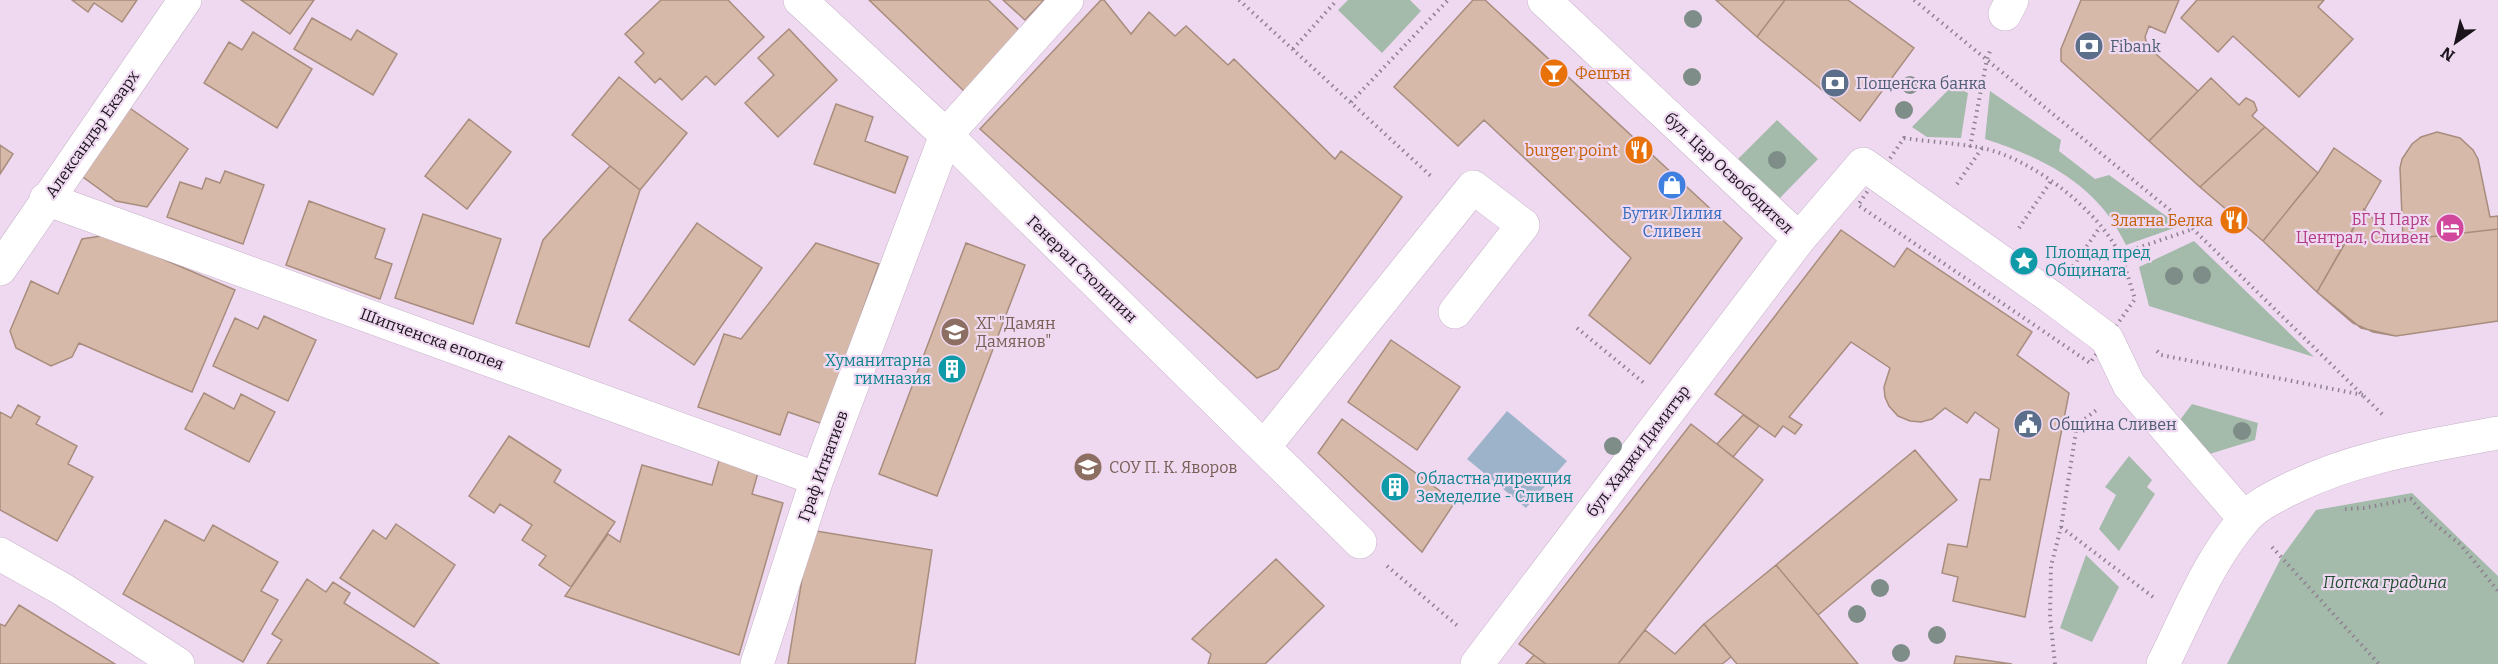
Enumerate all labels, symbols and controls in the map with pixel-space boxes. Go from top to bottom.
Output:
north arrow [2426,12,2486,72]
bank icon: Fibank [2073,30,2105,62]
place label: Fibank [2110,37,2161,56]
text: N [2437,43,2458,65]
bar icon: Фешън [1538,57,1570,89]
place label: Фешън [1575,64,1630,83]
street label: Александър Екзарх [41,67,143,201]
bank icon: Пощенска банка [1819,67,1851,99]
place label: Пощенска банка [1856,74,1986,93]
street label: бул. Цар Освободител [1661,108,1797,238]
restaurant icon: burger point [1623,134,1655,166]
place label: burger point [1525,141,1618,160]
shop icon: Бутик Лилия Сливен [1656,169,1688,201]
place label: Бутик Лилия Сливен [1622,204,1722,241]
restaurant icon: Златна Белка [2218,204,2250,236]
place label: БГ H Парк Централ, Сливен [2296,210,2430,247]
place label: Златна Белка [2111,211,2213,230]
street label: Генерал Столипин [1023,212,1141,326]
hotel icon: БГ H Парк Централ, Сливен [2434,212,2466,244]
place label: Площад пред Общината [2045,243,2151,280]
place icon: Площад пред Общината [2008,245,2040,277]
street label: Шипченска епопея [358,304,507,374]
place label: ХГ "Дамян Дамянов" [976,314,1056,351]
school or university icon: ХГ "Дамян Дамянов" [939,316,971,348]
place label: Хуманитарна гимназия [825,351,931,388]
building icon: Хуманитарна гимназия [936,353,968,385]
street label: бул. Хаджи Димитър [1582,381,1694,521]
street label: Граф Игнатиев [794,408,852,524]
public building icon: Община Сливен [2012,408,2044,440]
place label: Община Сливен [2049,415,2177,434]
school or university icon: СОУ П. К. Яворов [1072,451,1104,483]
place label: СОУ П. К. Яворов [1109,458,1237,477]
place label: Областна дирекция Земеделие - Сливен [1416,469,1574,506]
building icon: Областна дирекция Земеделие - Сливен [1379,471,1411,503]
park label: Попска градина [2323,573,2447,592]

